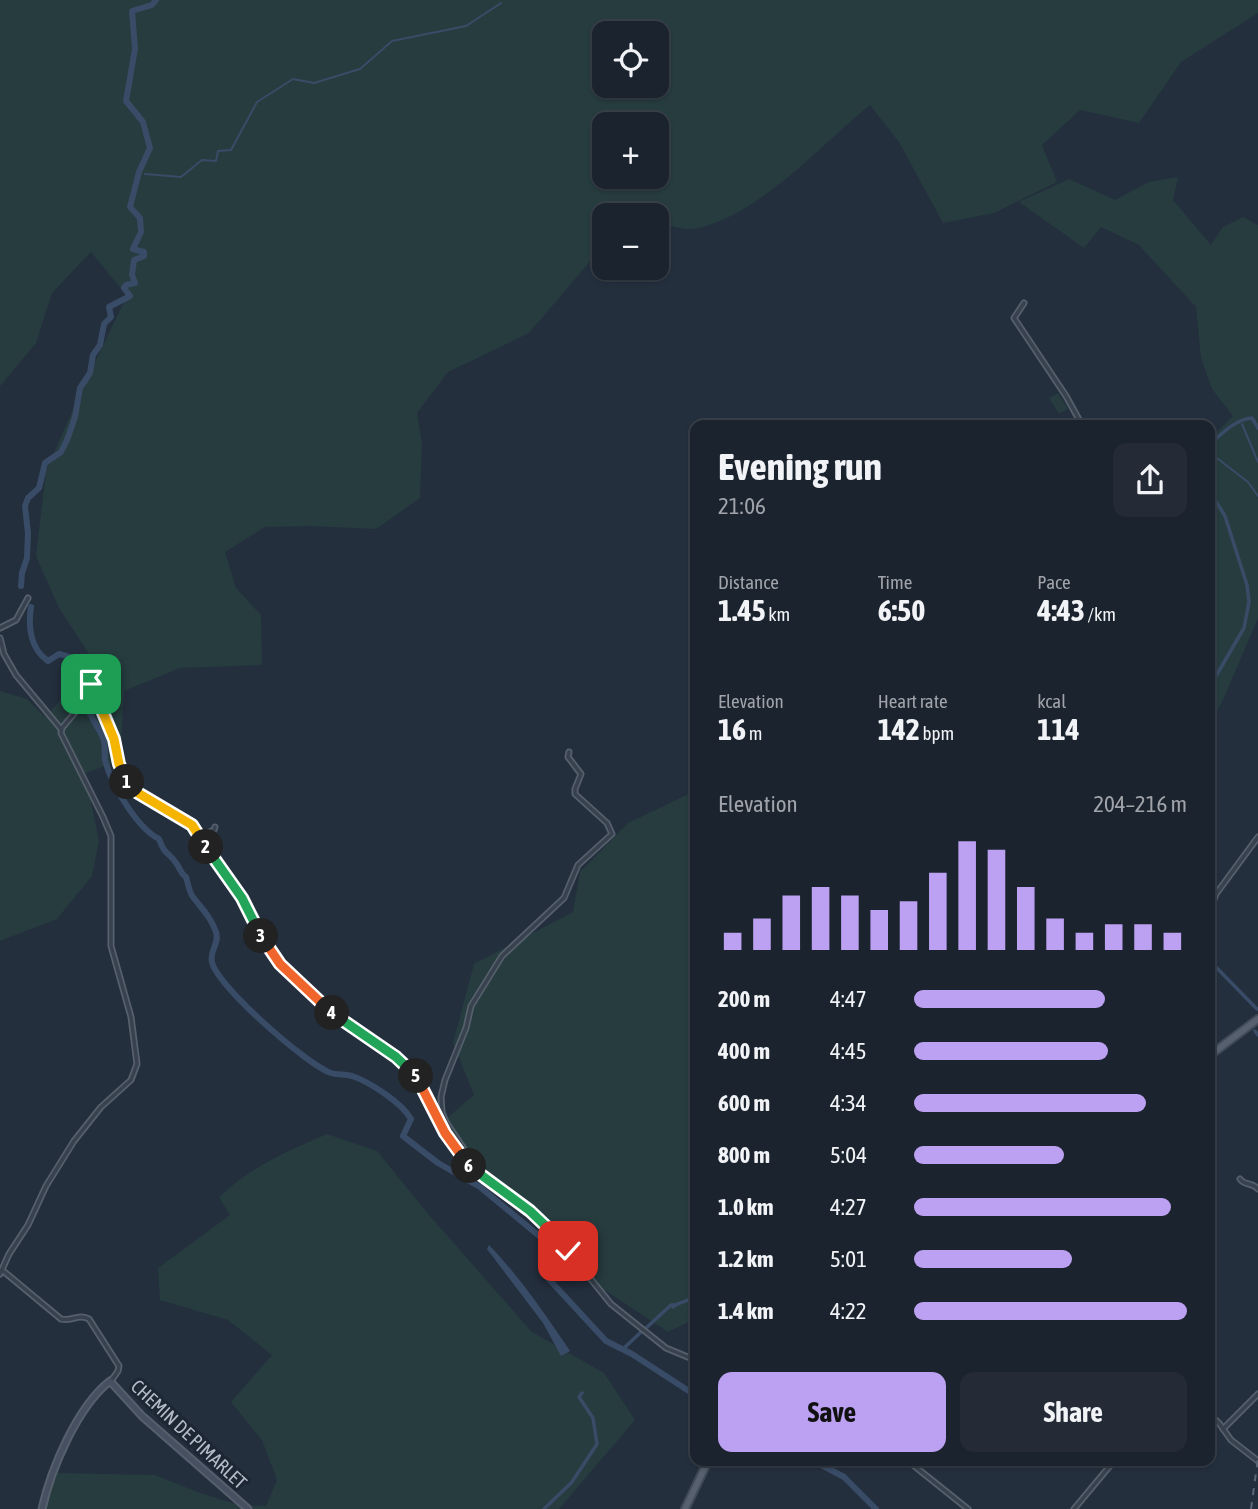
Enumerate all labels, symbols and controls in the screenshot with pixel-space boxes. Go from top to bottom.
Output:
map controls [592,21,669,280]
button: locate [592,21,669,98]
button: + [592,112,669,189]
button: − [592,203,669,280]
button: share [1113,443,1187,517]
text: Evening run [718,445,882,488]
text: 21:06 [718,493,766,519]
text: Distance [718,571,779,593]
text: Time [878,571,912,593]
text: Pace [1037,571,1071,593]
text: 1.45 [718,593,766,627]
text: 6:50 [878,593,925,627]
text: 4:43 [1037,593,1085,627]
text: km [766,603,790,625]
text: /km [1085,603,1116,625]
pin [61,654,121,714]
icon: arrive [72,665,110,703]
text: Elevation [718,690,784,712]
text: Heart rate [878,690,948,712]
text: kcal [1037,690,1066,712]
text: 16 [718,712,746,746]
text: 142 [878,712,920,746]
text: 114 [1037,712,1080,746]
text: m [746,722,763,744]
text: bpm [920,722,954,744]
pin: 1 [110,764,144,800]
text: 1 [122,770,131,792]
text: Elevation [718,791,798,817]
text: 204–216 m [1093,791,1187,817]
pin: 2 [188,830,224,864]
text: 2 [201,835,210,857]
pin: 3 [244,918,278,954]
text: 3 [256,924,265,946]
text: 200 m [718,986,770,1012]
text: 4:47 [830,986,867,1012]
pin: 4 [314,996,350,1030]
text: 4 [327,1001,336,1023]
text: 400 m [718,1038,770,1064]
text: 4:45 [830,1038,867,1064]
pin: 5 [398,1058,434,1094]
text: 5 [411,1064,420,1086]
text: 600 m [718,1090,770,1116]
text: 4:34 [830,1090,867,1116]
text: 800 m [718,1142,770,1168]
text: 5:04 [830,1142,867,1168]
pin: 6 [452,1148,486,1184]
text: 6 [464,1154,473,1176]
text: 1.0 km [718,1194,774,1220]
text: 4:27 [830,1194,867,1220]
pin [538,1221,598,1281]
icon: check [549,1232,587,1270]
text: 1.2 km [718,1246,774,1272]
text: 5:01 [830,1246,867,1272]
text: 1.4 km [718,1298,774,1324]
text: 4:22 [830,1298,867,1324]
button: Save [718,1372,946,1452]
button: Share [960,1372,1187,1452]
street label: CHEMIN DE PIMARLET [127,1375,252,1494]

